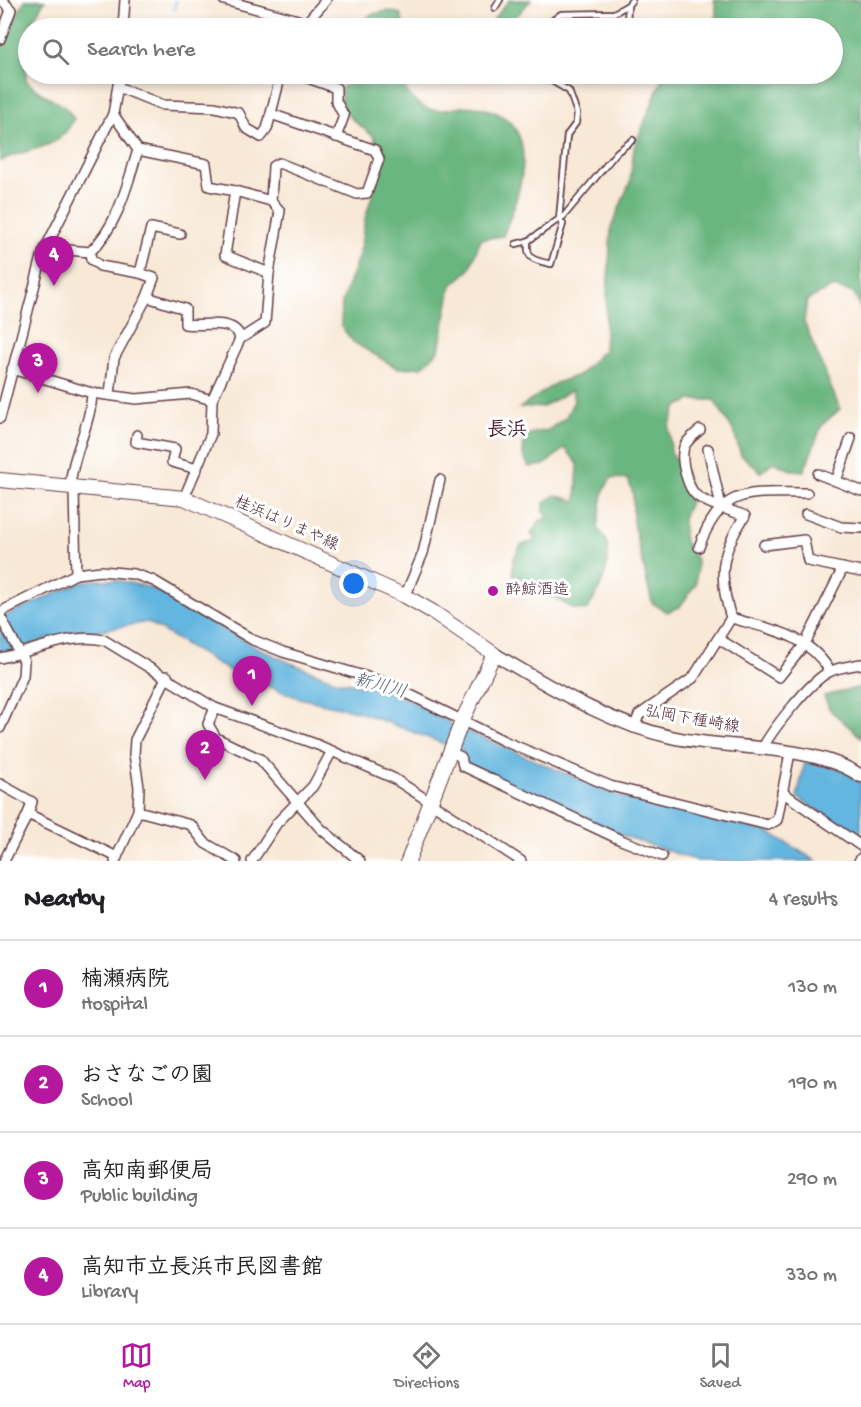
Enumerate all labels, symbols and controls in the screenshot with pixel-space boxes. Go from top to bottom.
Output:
search box [18,18,843,84]
icon: search [39,35,72,68]
text: Search here [87,38,195,64]
pin: 4 [34,236,74,286]
pin: 3 [18,344,57,393]
district label: 長浜 [487,419,527,443]
street label: 桂浜はりまや線 [231,492,342,556]
your location [339,569,368,598]
place label: 酔鯨酒造 [505,581,569,601]
marker: 酔鯨酒造 [486,584,500,598]
pin: 1 [232,656,272,706]
water label: 新川川 [351,669,409,704]
street label: 弘岡下種崎線 [643,701,741,739]
pin: 2 [186,730,224,780]
text: Nearby [24,885,105,916]
text: 4 results [769,889,837,912]
text: 楠瀬病院 [81,968,169,994]
text: 1 [39,977,48,1000]
text: 130 m [788,977,837,1000]
text: Hospital [81,994,148,1017]
text: おさなごの園 [81,1064,213,1090]
text: 2 [39,1073,48,1096]
text: 190 m [789,1073,837,1096]
text: School [81,1090,133,1113]
text: 高知南郵便局 [81,1160,213,1186]
text: 3 [38,1169,49,1192]
text: 290 m [787,1169,837,1192]
text: Public building [81,1186,198,1209]
text: 高知市立長浜市民図書館 [81,1256,323,1282]
text: 4 [39,1265,48,1288]
text: 330 m [786,1265,837,1288]
text: Library [81,1282,138,1305]
tab: Map [120,1339,153,1394]
tab: Directions [394,1339,459,1394]
tab: Saved [700,1339,741,1394]

